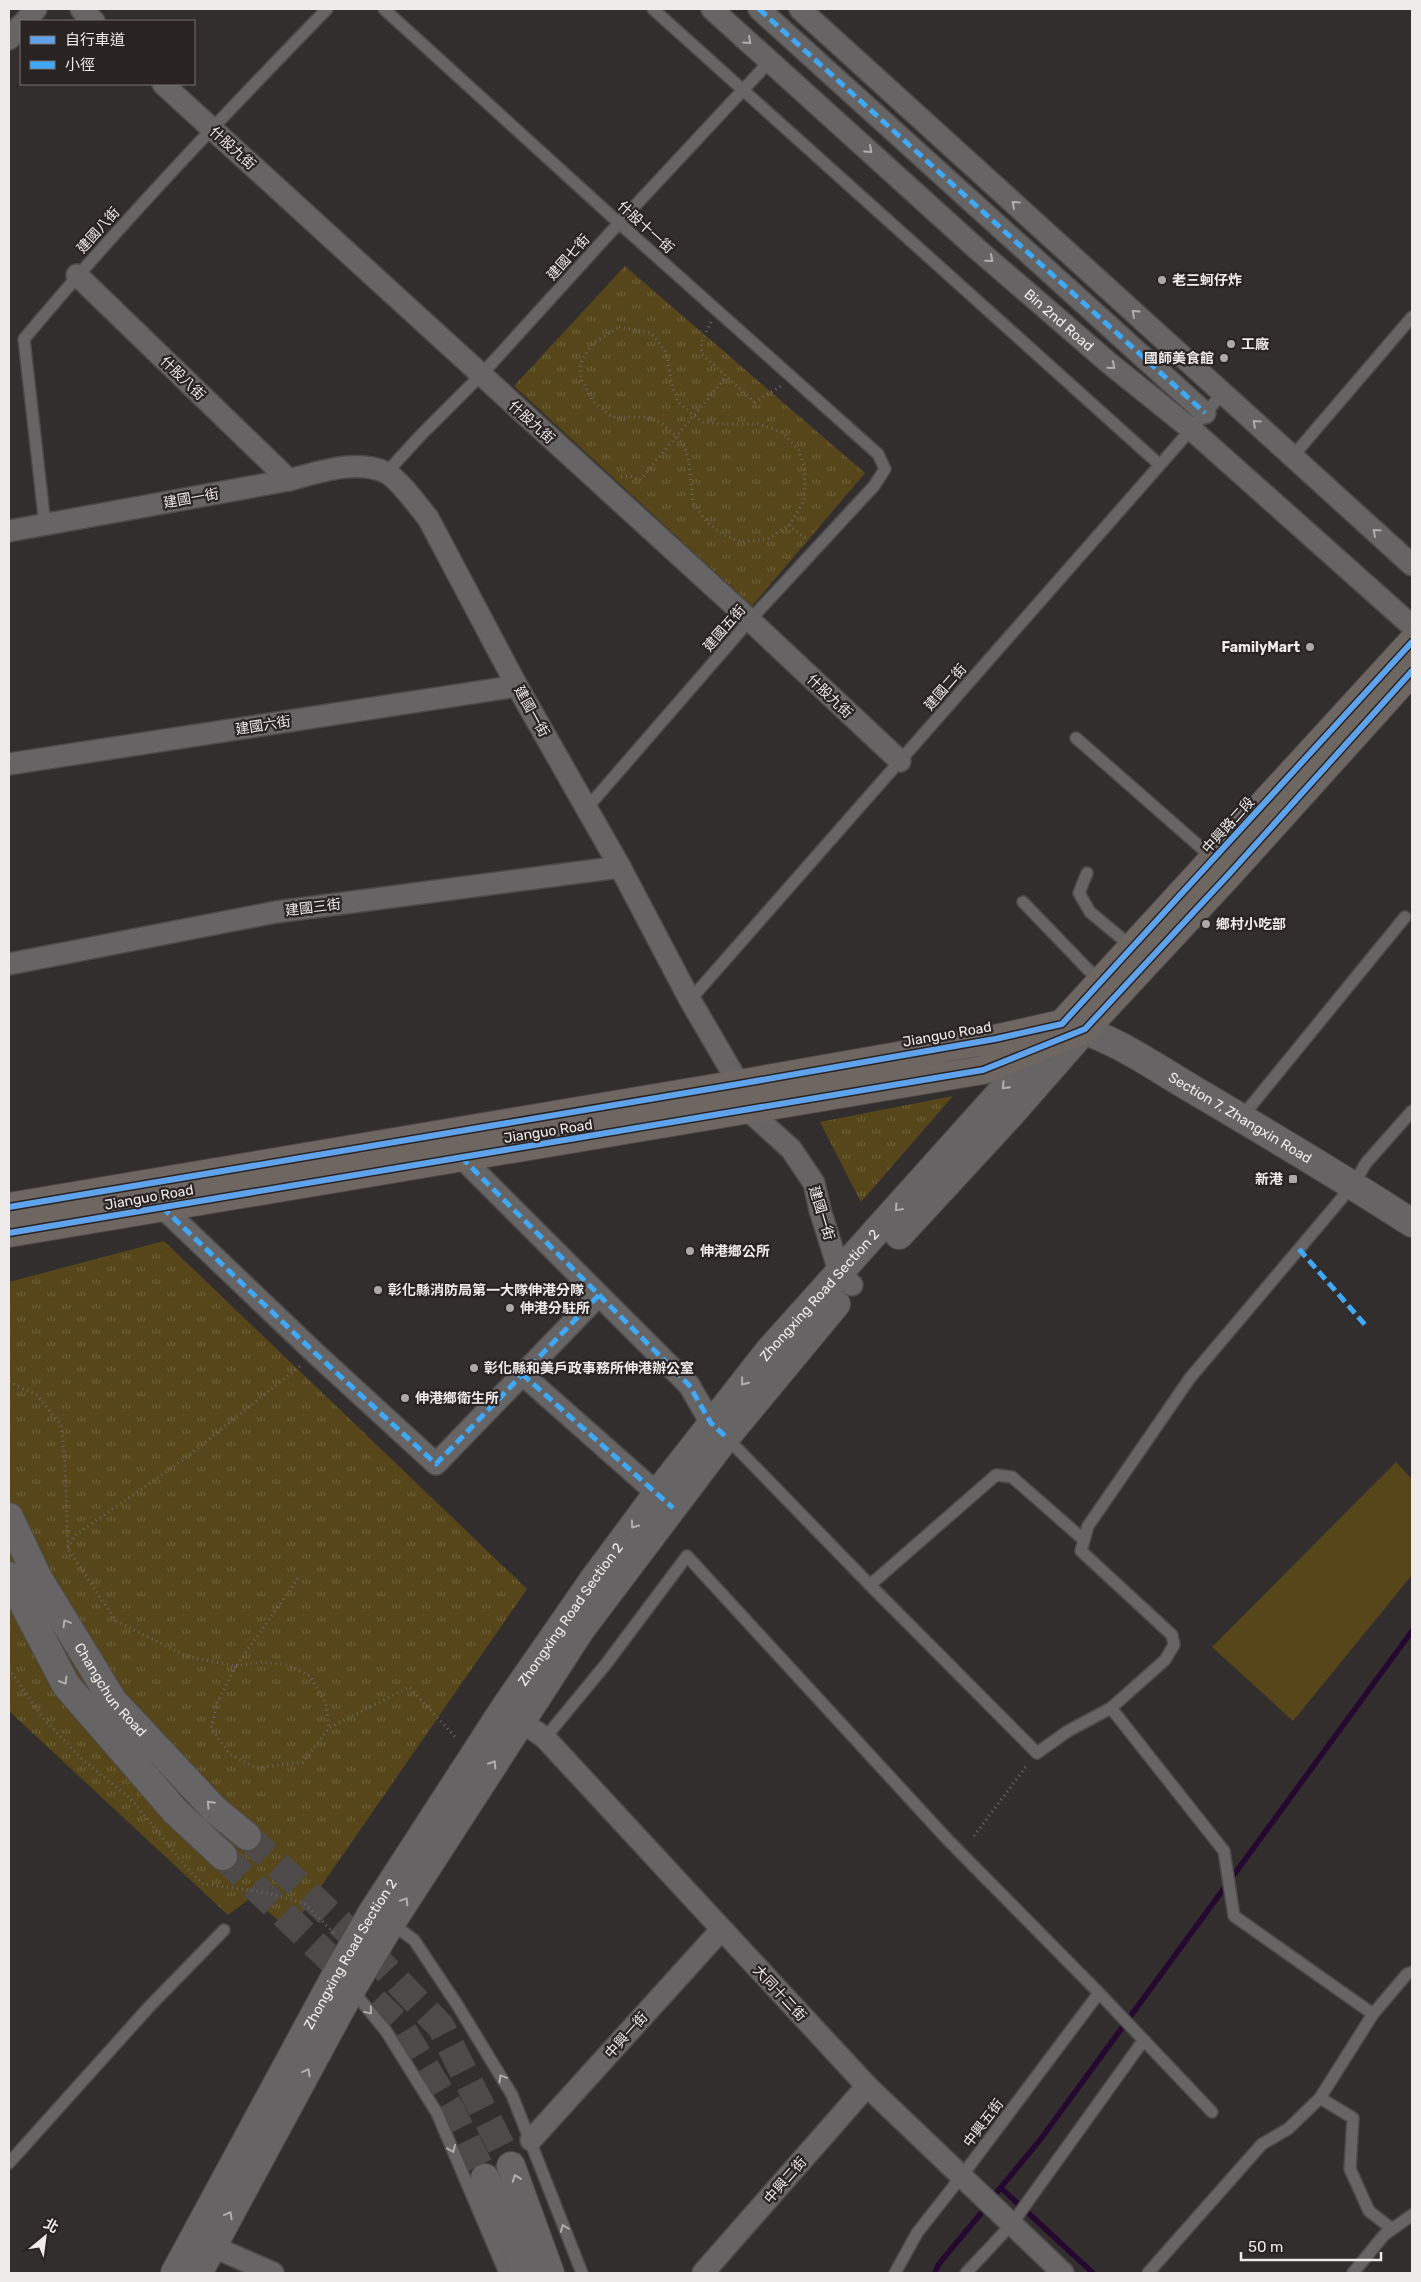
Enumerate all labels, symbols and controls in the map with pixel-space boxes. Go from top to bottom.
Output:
legend [20,20,195,85]
text: 自行車道 [65,31,125,49]
one-way arrow [743,36,752,45]
text: 小徑 [65,56,95,74]
street label: 什股九街 [206,123,259,173]
one-way arrow [863,145,872,154]
street label: 什股十一街 [614,198,677,257]
one-way arrow [1012,201,1021,210]
street label: 建國八街 [73,204,123,257]
street label: 建國七街 [543,231,593,284]
one-way arrow [984,254,993,263]
place label: 老三蚵仔炸 [1172,272,1242,289]
marker: 老三蚵仔炸 [1156,274,1168,286]
street label: Bin 2nd Road [1021,286,1097,355]
one-way arrow [1132,310,1141,319]
place label: 工廠 [1241,336,1269,353]
marker: 工廠 [1225,338,1237,350]
place label: 國師美食館 [1144,350,1214,367]
marker: 國師美食館 [1218,352,1230,364]
street label: 什股八街 [157,353,209,404]
one-way arrow [1107,360,1116,369]
street label: 什股九街 [505,397,558,447]
one-way arrow [1252,419,1261,428]
street label: 建國一街 [162,485,220,512]
one-way arrow [1373,529,1382,538]
street label: 建國五街 [700,602,749,655]
place label: FamilyMart [1221,639,1300,656]
marker: FamilyMart [1304,641,1316,653]
street label: 建國二街 [921,661,970,714]
street label: 什股九街 [803,671,856,722]
street label: 建國一街 [511,683,553,740]
street label: 建國六街 [234,713,292,738]
street label: 中興路二段 [1199,794,1258,857]
street label: 建國三街 [284,896,342,919]
place label: 鄉村小吃部 [1216,916,1286,933]
marker: 鄉村小吃部 [1200,918,1212,930]
street label: Jianguo Road [901,1018,993,1051]
street label: Section 7, Zhangxin Road [1165,1069,1315,1167]
one-way arrow [1002,1081,1011,1090]
street label: Jianguo Road [502,1116,594,1147]
place label: 新港 [1255,1171,1283,1188]
marker: 新港 [1287,1173,1299,1185]
street label: Jianguo Road [103,1181,195,1214]
street label: 建國一街 [805,1184,838,1242]
one-way arrow [895,1202,904,1211]
street label: Zhongxing Road Section 2 [756,1226,883,1365]
place label: 伸港鄉公所 [700,1243,770,1260]
marker: 伸港鄉公所 [684,1245,696,1257]
place label: 彰化縣消防局第一大隊伸港分隊 [388,1282,584,1299]
marker: 彰化縣消防局第一大隊伸港分隊 [372,1284,384,1296]
place label: 伸港分駐所 [520,1300,590,1317]
marker: 伸港分駐所 [504,1302,516,1314]
place label: 彰化縣和美戶政事務所伸港辦公室 [484,1360,694,1377]
marker: 彰化縣和美戶政事務所伸港辦公室 [468,1362,480,1374]
one-way arrow [741,1377,750,1386]
place label: 伸港鄉衛生所 [415,1390,499,1407]
marker: 伸港鄉衛生所 [399,1392,411,1404]
one-way arrow [631,1519,640,1529]
street label: Zhongxing Road Section 2 [515,1540,627,1689]
one-way arrow [62,1620,72,1629]
street label: Changchun Road [71,1640,150,1740]
one-way arrow [58,1675,68,1684]
one-way arrow [487,1760,496,1770]
one-way arrow [207,1801,216,1810]
street label: Zhongxing Road Section 2 [300,1876,401,2032]
one-way arrow [399,1897,408,1906]
street label: 大同十二街 [750,1962,810,2025]
one-way arrow [363,2005,372,2014]
street label: 中興一街 [601,2009,651,2062]
one-way arrow [300,2068,310,2077]
one-way arrow [498,2074,508,2083]
street label: 中興五街 [960,2096,1007,2151]
one-way arrow [446,2144,457,2153]
street label: 中興二街 [761,2154,810,2207]
one-way arrow [512,2174,522,2183]
one-way arrow [223,2211,233,2220]
north arrow [20,2212,70,2262]
text: 北 [41,2215,61,2237]
one-way arrow [560,2224,570,2233]
scale bar [1241,2230,1381,2262]
text: 50 m [1248,2238,1283,2256]

